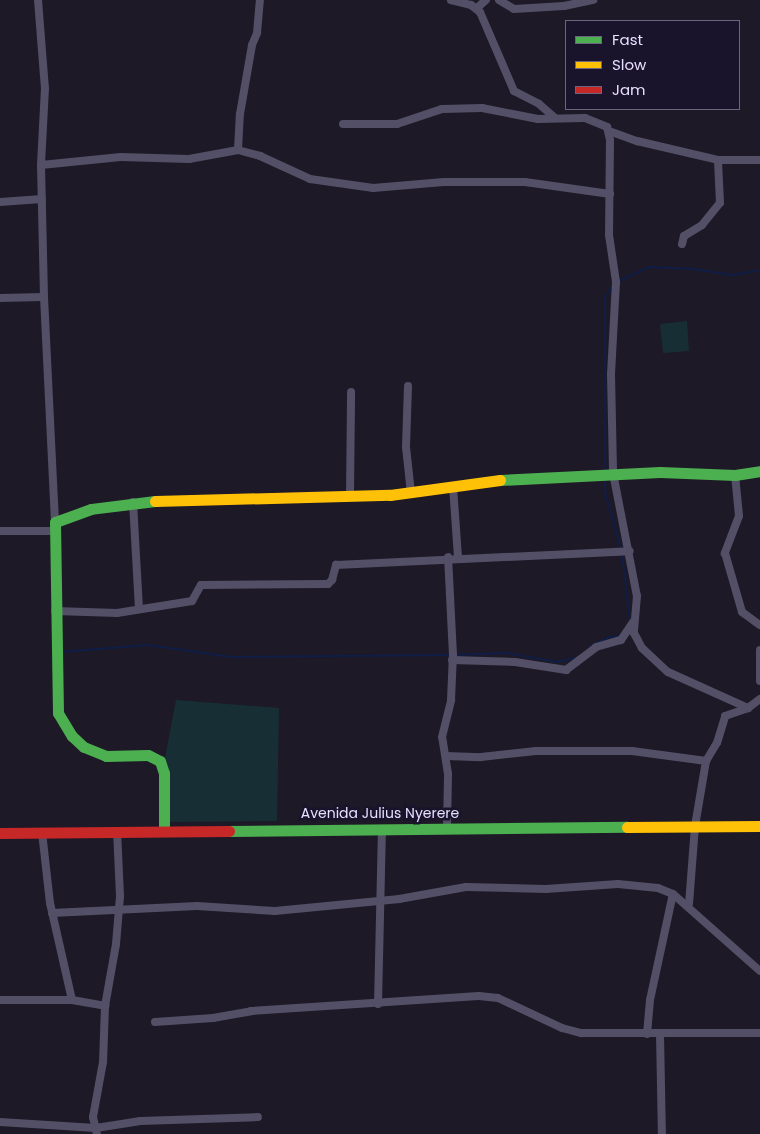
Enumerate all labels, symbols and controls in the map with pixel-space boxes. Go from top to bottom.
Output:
legend [565,20,740,110]
text: Fast [612,29,643,50]
text: Slow [612,54,646,75]
text: Jam [612,79,646,100]
street label: Avenida Julius Nyerere [301,805,459,821]

